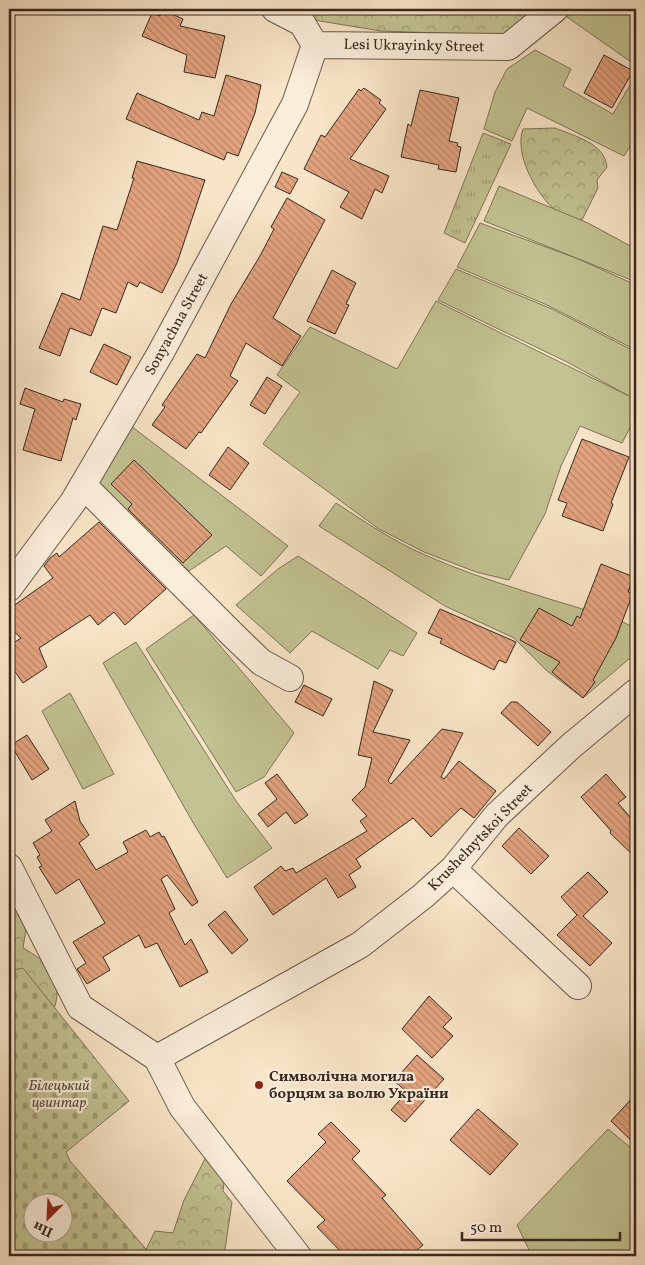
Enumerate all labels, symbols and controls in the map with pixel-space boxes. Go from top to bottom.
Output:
street label: Lesi Ukrayinky Street [343,35,485,58]
street label: Sonyachna Street [140,270,214,380]
street label: Krushelnytskoi Street [424,779,538,897]
place label: Символічна могила борцям за волю України [269,1067,449,1105]
park label: Білецький цвинтар [28,1076,90,1114]
marker: Символічна могила борцям за волю України [253,1079,265,1091]
north arrow [22,1192,72,1242]
scale bar [462,1210,620,1242]
text: Пн [30,1216,56,1241]
text: 50 m [470,1218,502,1239]

